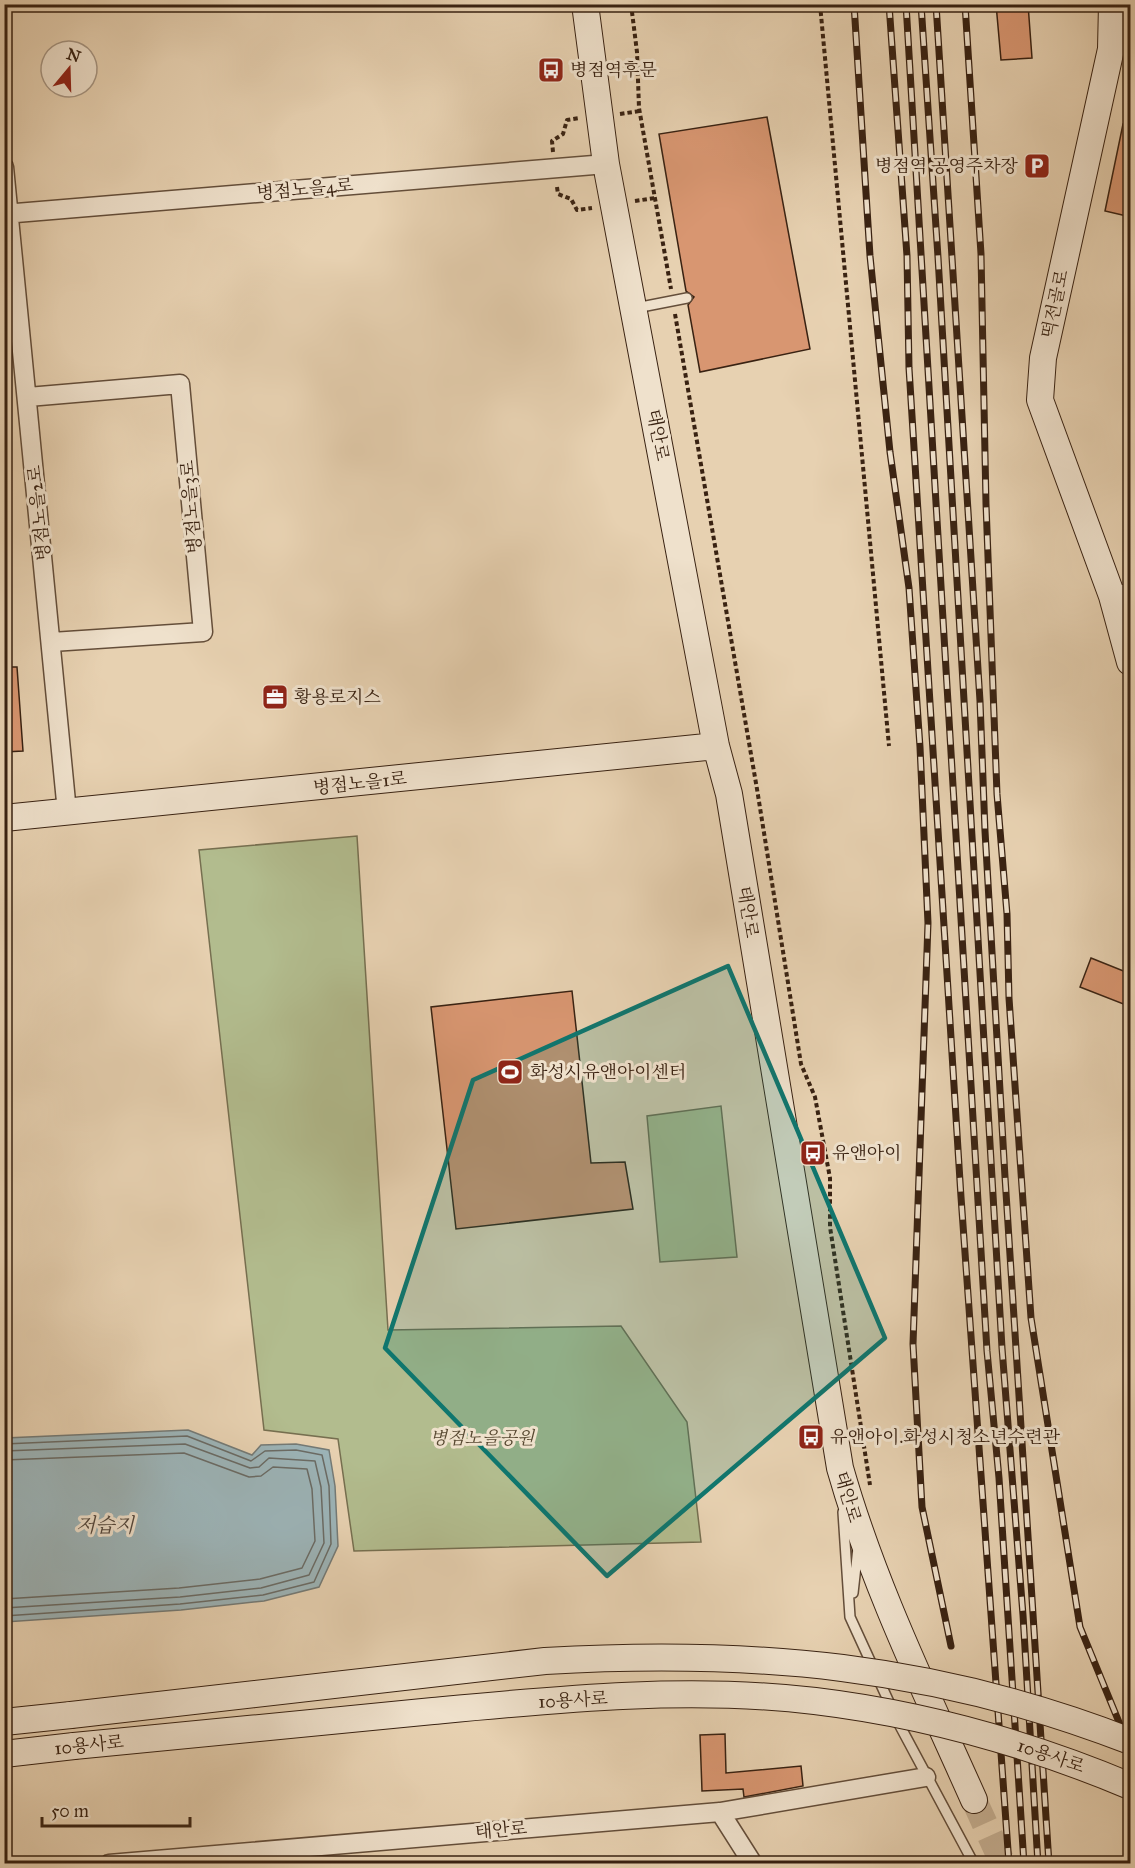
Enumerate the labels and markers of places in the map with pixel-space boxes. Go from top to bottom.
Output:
bus stop icon: 병점역후문 [536,55,566,85]
place label: 병점역후문 [570,59,658,81]
parking icon: 병점역 공영주차장 [1022,151,1052,181]
place label: 병점역 공영주차장 [875,155,1019,177]
office icon: 황용로지스 [260,682,290,712]
place label: 황용로지스 [294,686,382,708]
sports icon: 화성시유앤아이센터 [495,1057,525,1087]
place label: 화성시유앤아이센터 [530,1061,687,1083]
bus stop icon: 유앤아이 [798,1138,828,1168]
place label: 유앤아이 [832,1142,902,1164]
bus stop icon: 유앤아이.화성시청소년수련관 [796,1422,826,1452]
place label: 유앤아이.화성시청소년수련관 [830,1426,1060,1448]

